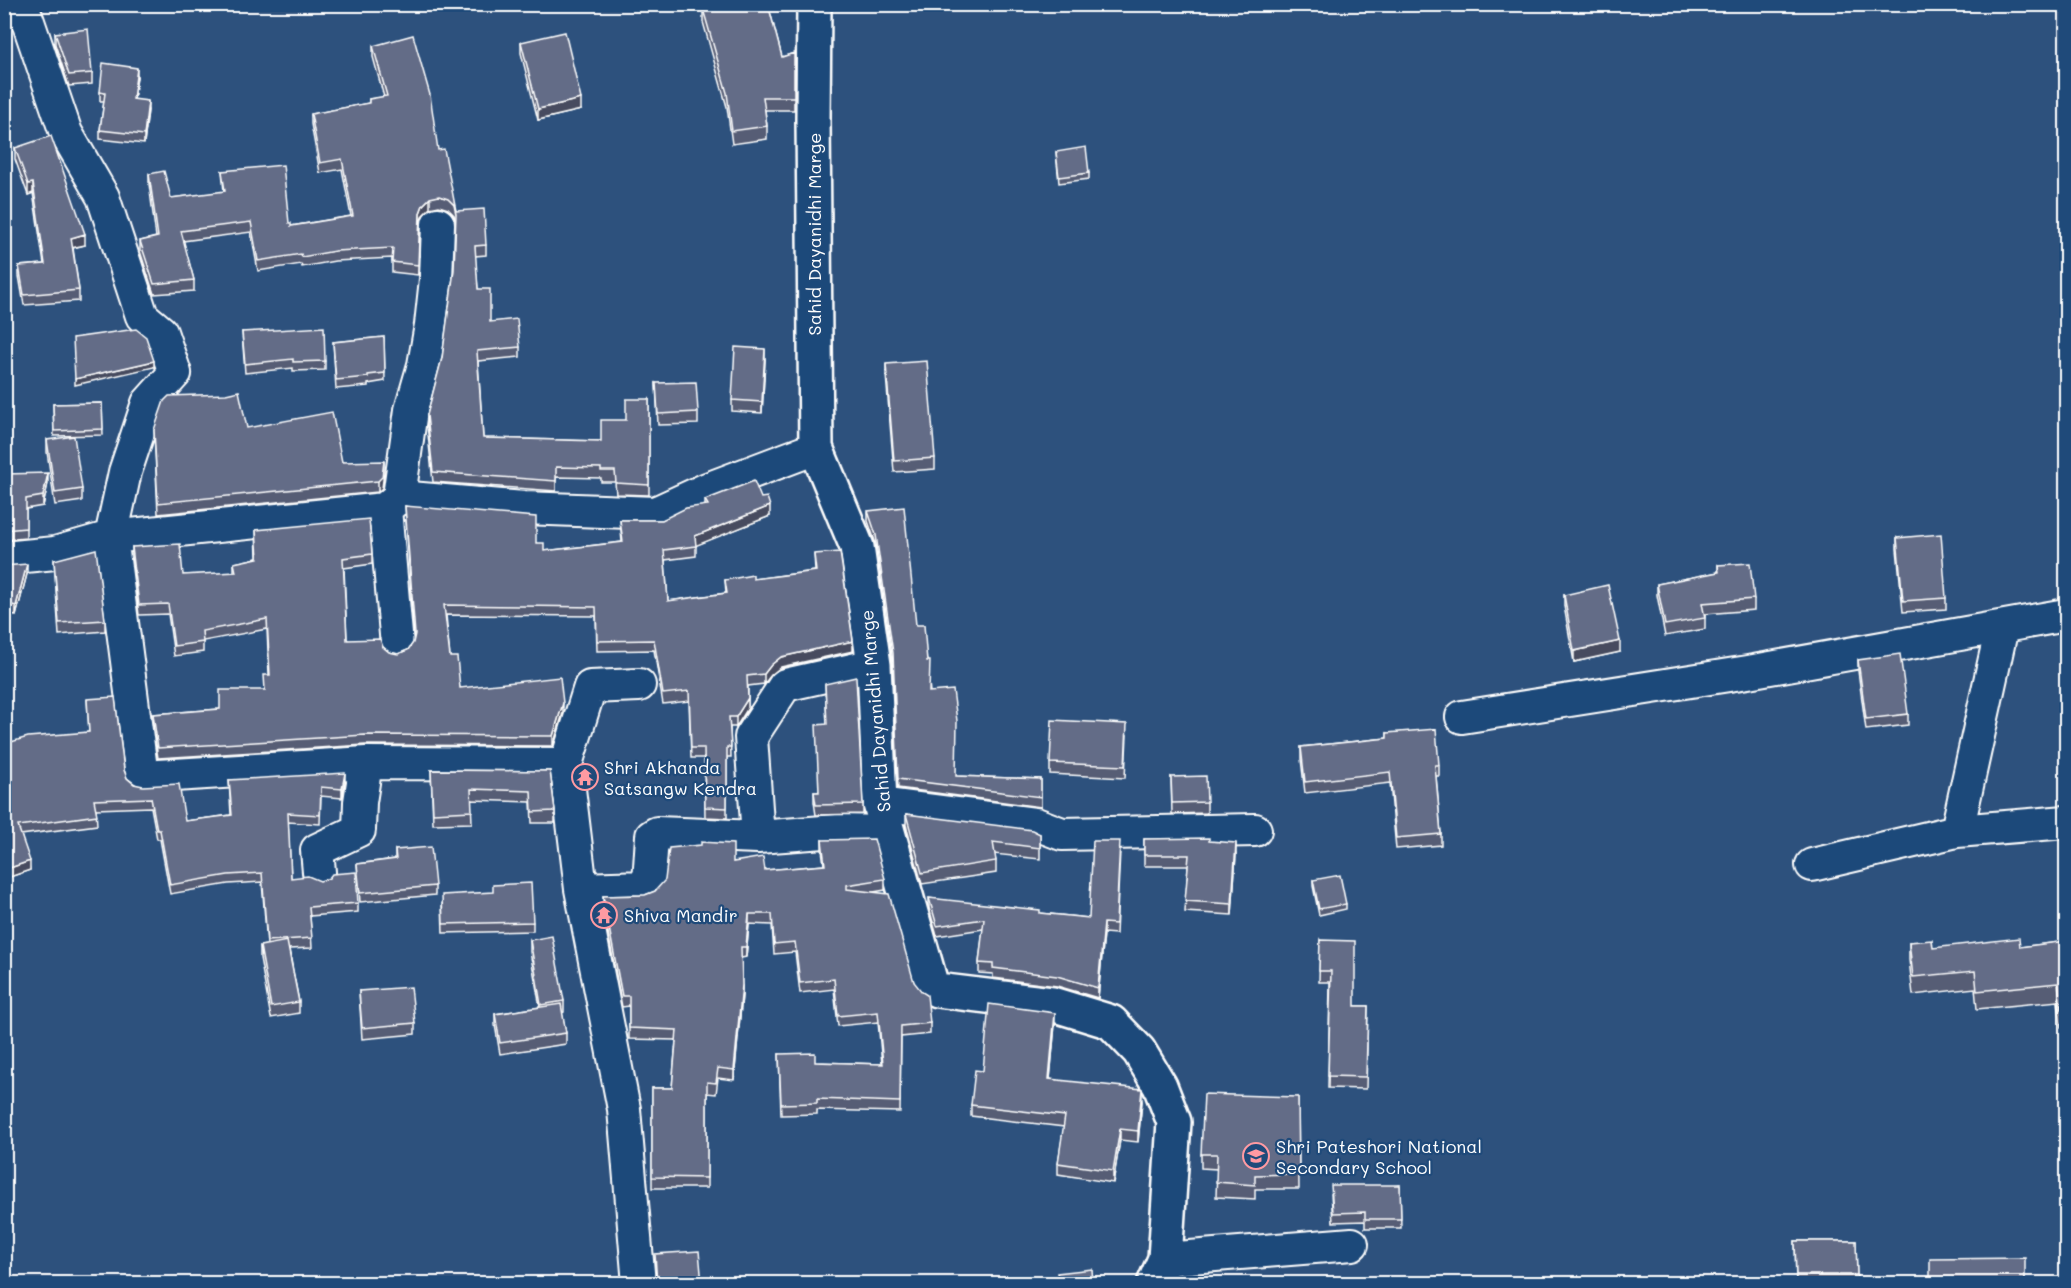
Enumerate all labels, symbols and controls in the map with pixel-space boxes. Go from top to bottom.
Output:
street label: Sahid Dayanidhi Marge [802,133,826,335]
street label: Sahid Dayanidhi Marge [854,609,896,813]
place label: Shri Akhanda Satsangw Kendra [604,755,757,800]
temple icon: Shri Akhanda Satsangw Kendra [570,762,600,792]
temple icon: Shiva Mandir [589,900,619,930]
place label: Shiva Mandir [624,903,738,927]
place label: Shri Pateshori National Secondary School [1276,1134,1482,1179]
school or university icon: Shri Pateshori National Secondary School [1241,1141,1271,1171]

